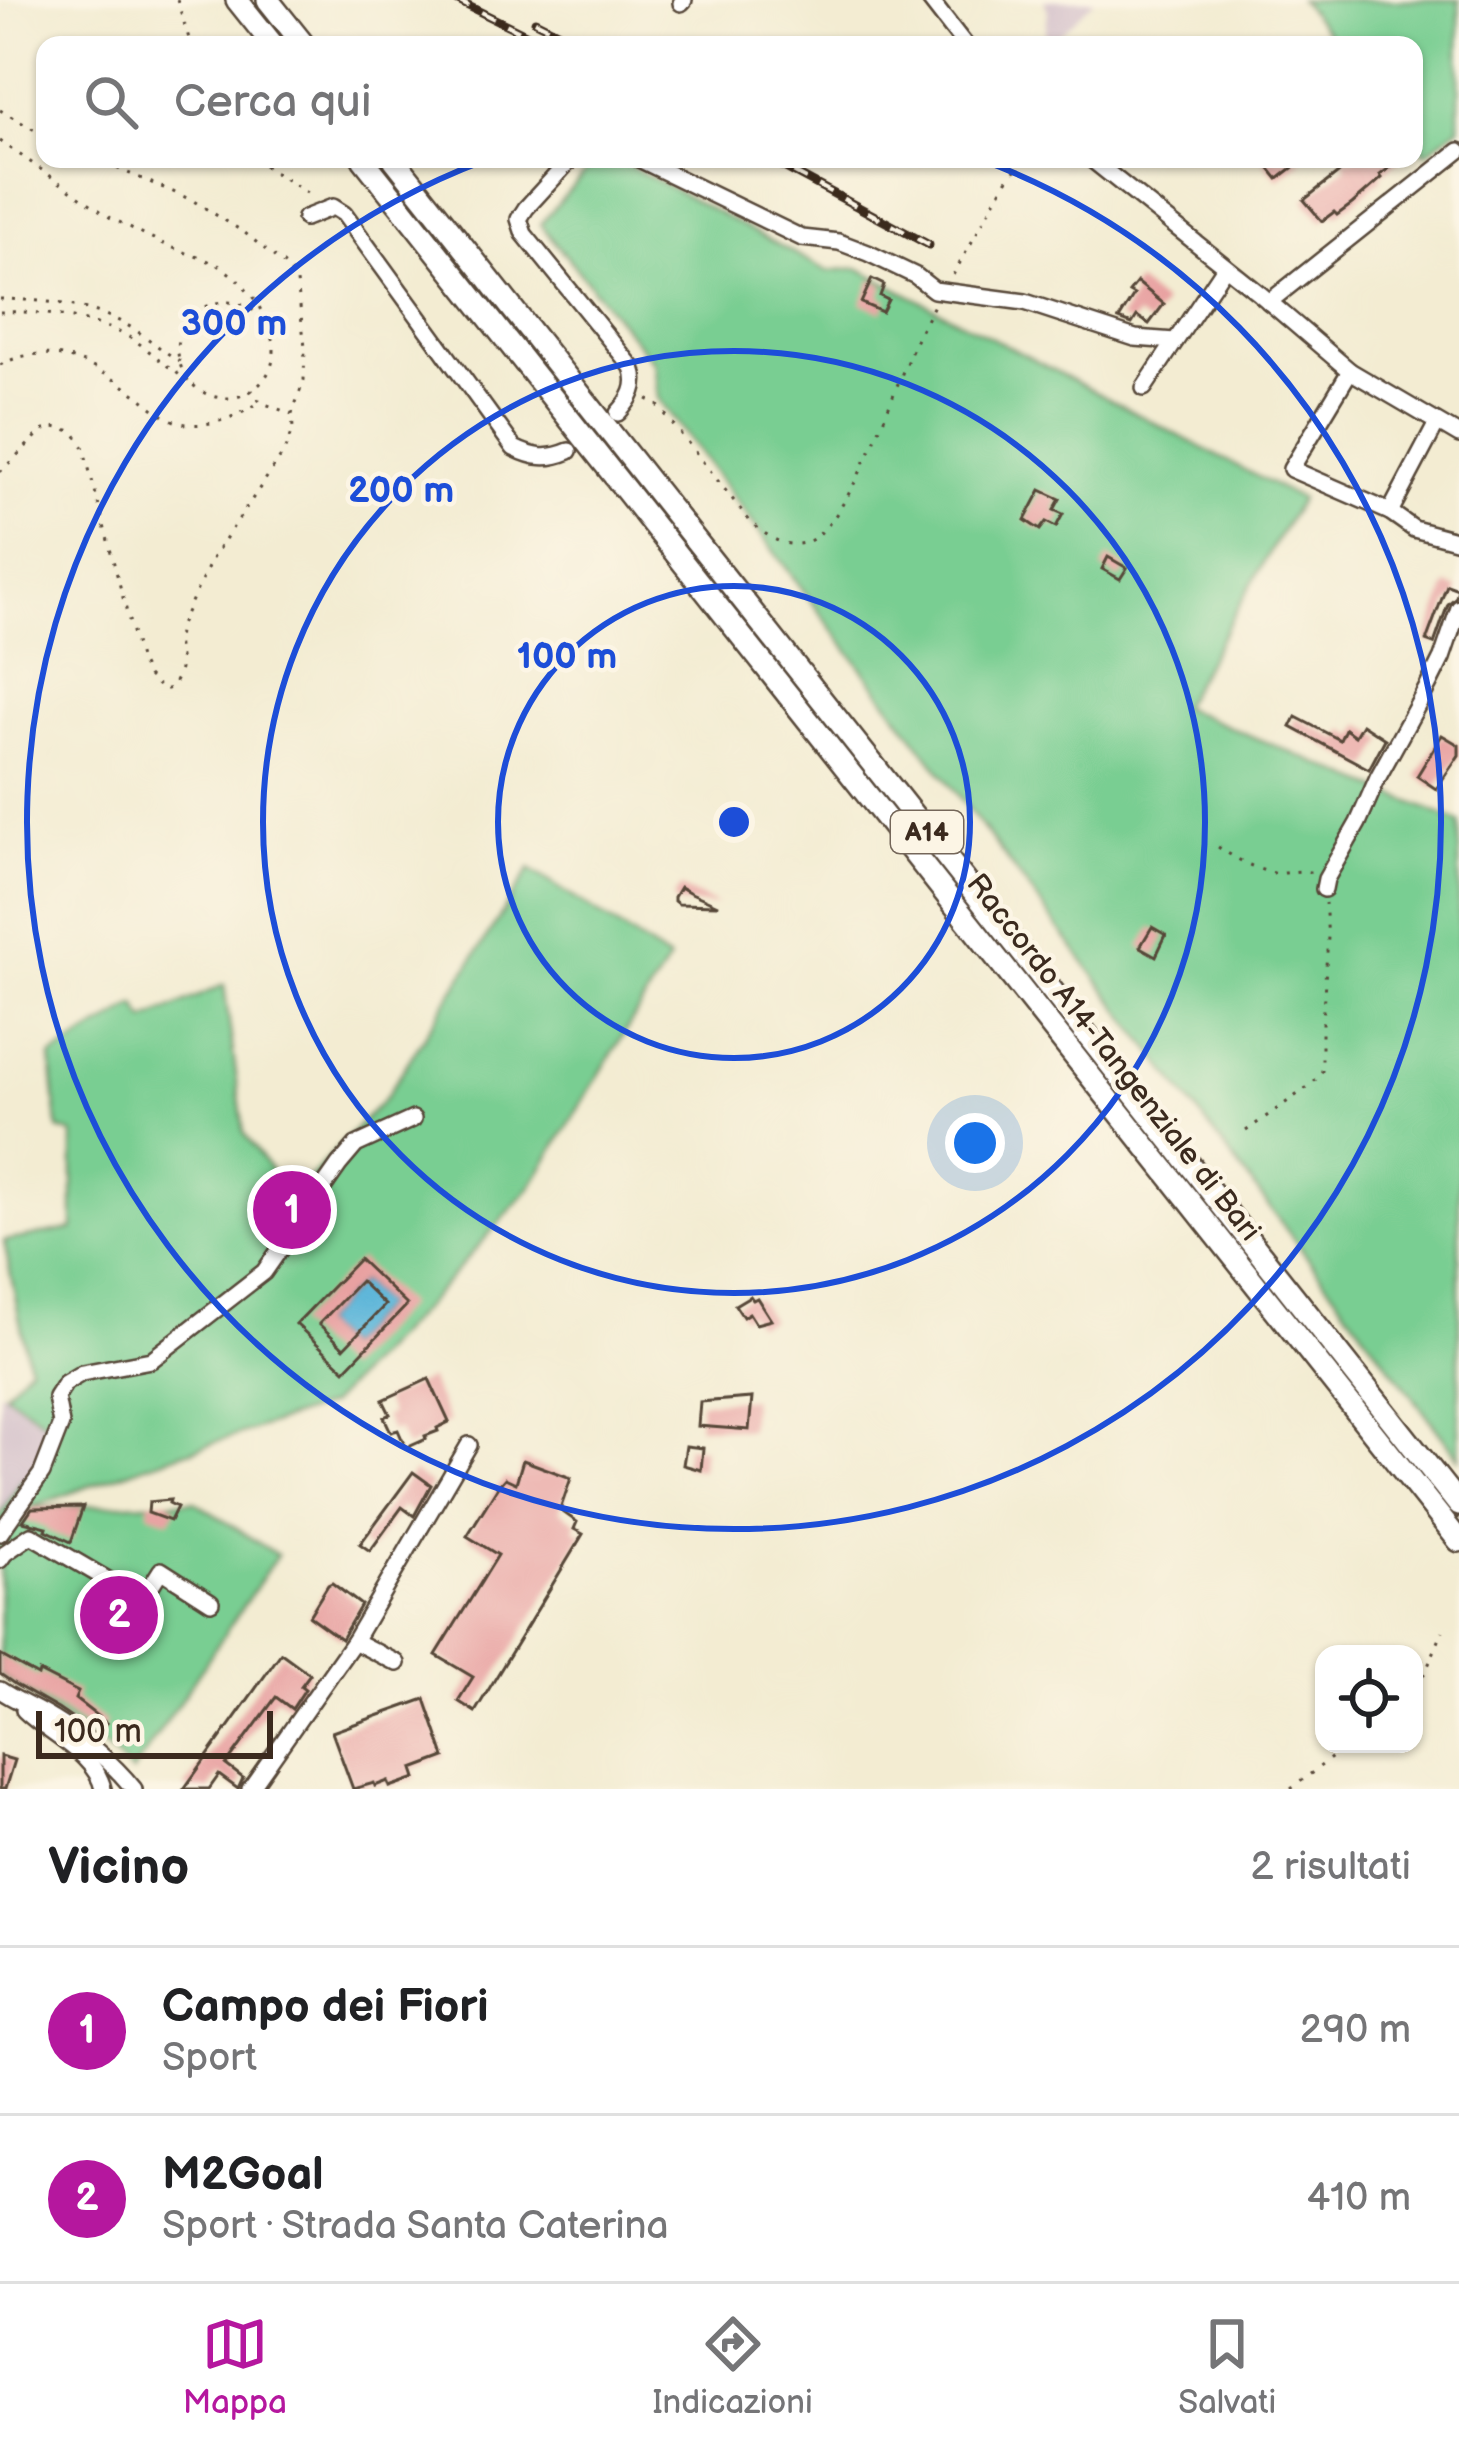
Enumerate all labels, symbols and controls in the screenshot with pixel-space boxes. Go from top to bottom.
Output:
search box [36,36,1423,168]
icon: search [78,69,144,135]
text: Cerca qui [174,75,371,130]
text: 300 m [181,303,287,346]
text: 200 m [348,470,454,513]
text: 100 m [517,636,617,679]
centre of rings [713,801,755,843]
road number: A14 [891,811,963,853]
street label: Raccordo A14-Tangenziale di Bari [959,867,1268,1248]
your location [945,1113,1005,1173]
pin: 1 [253,1165,331,1255]
pin: 2 [80,1570,158,1660]
map controls [1315,1645,1423,1753]
button: locate [1315,1645,1423,1753]
scale bar [36,1705,273,1758]
text: 100 m [54,1712,142,1752]
text: Vicino [48,1837,189,1898]
text: 2 risultati [1251,1844,1411,1891]
text: Campo dei Fiori [162,1980,488,2035]
text: 1 [79,2007,95,2054]
text: 290 m [1300,2007,1411,2054]
text: Sport [162,2035,257,2082]
text: M2Goal [162,2148,324,2203]
text: 2 [75,2175,99,2222]
text: 410 m [1306,2175,1411,2222]
text: Sport · Strada Santa Caterina [162,2203,669,2250]
tab: Mappa [183,2311,287,2423]
tab: Indicazioni [652,2311,813,2423]
tab: Salvati [1178,2311,1276,2423]

